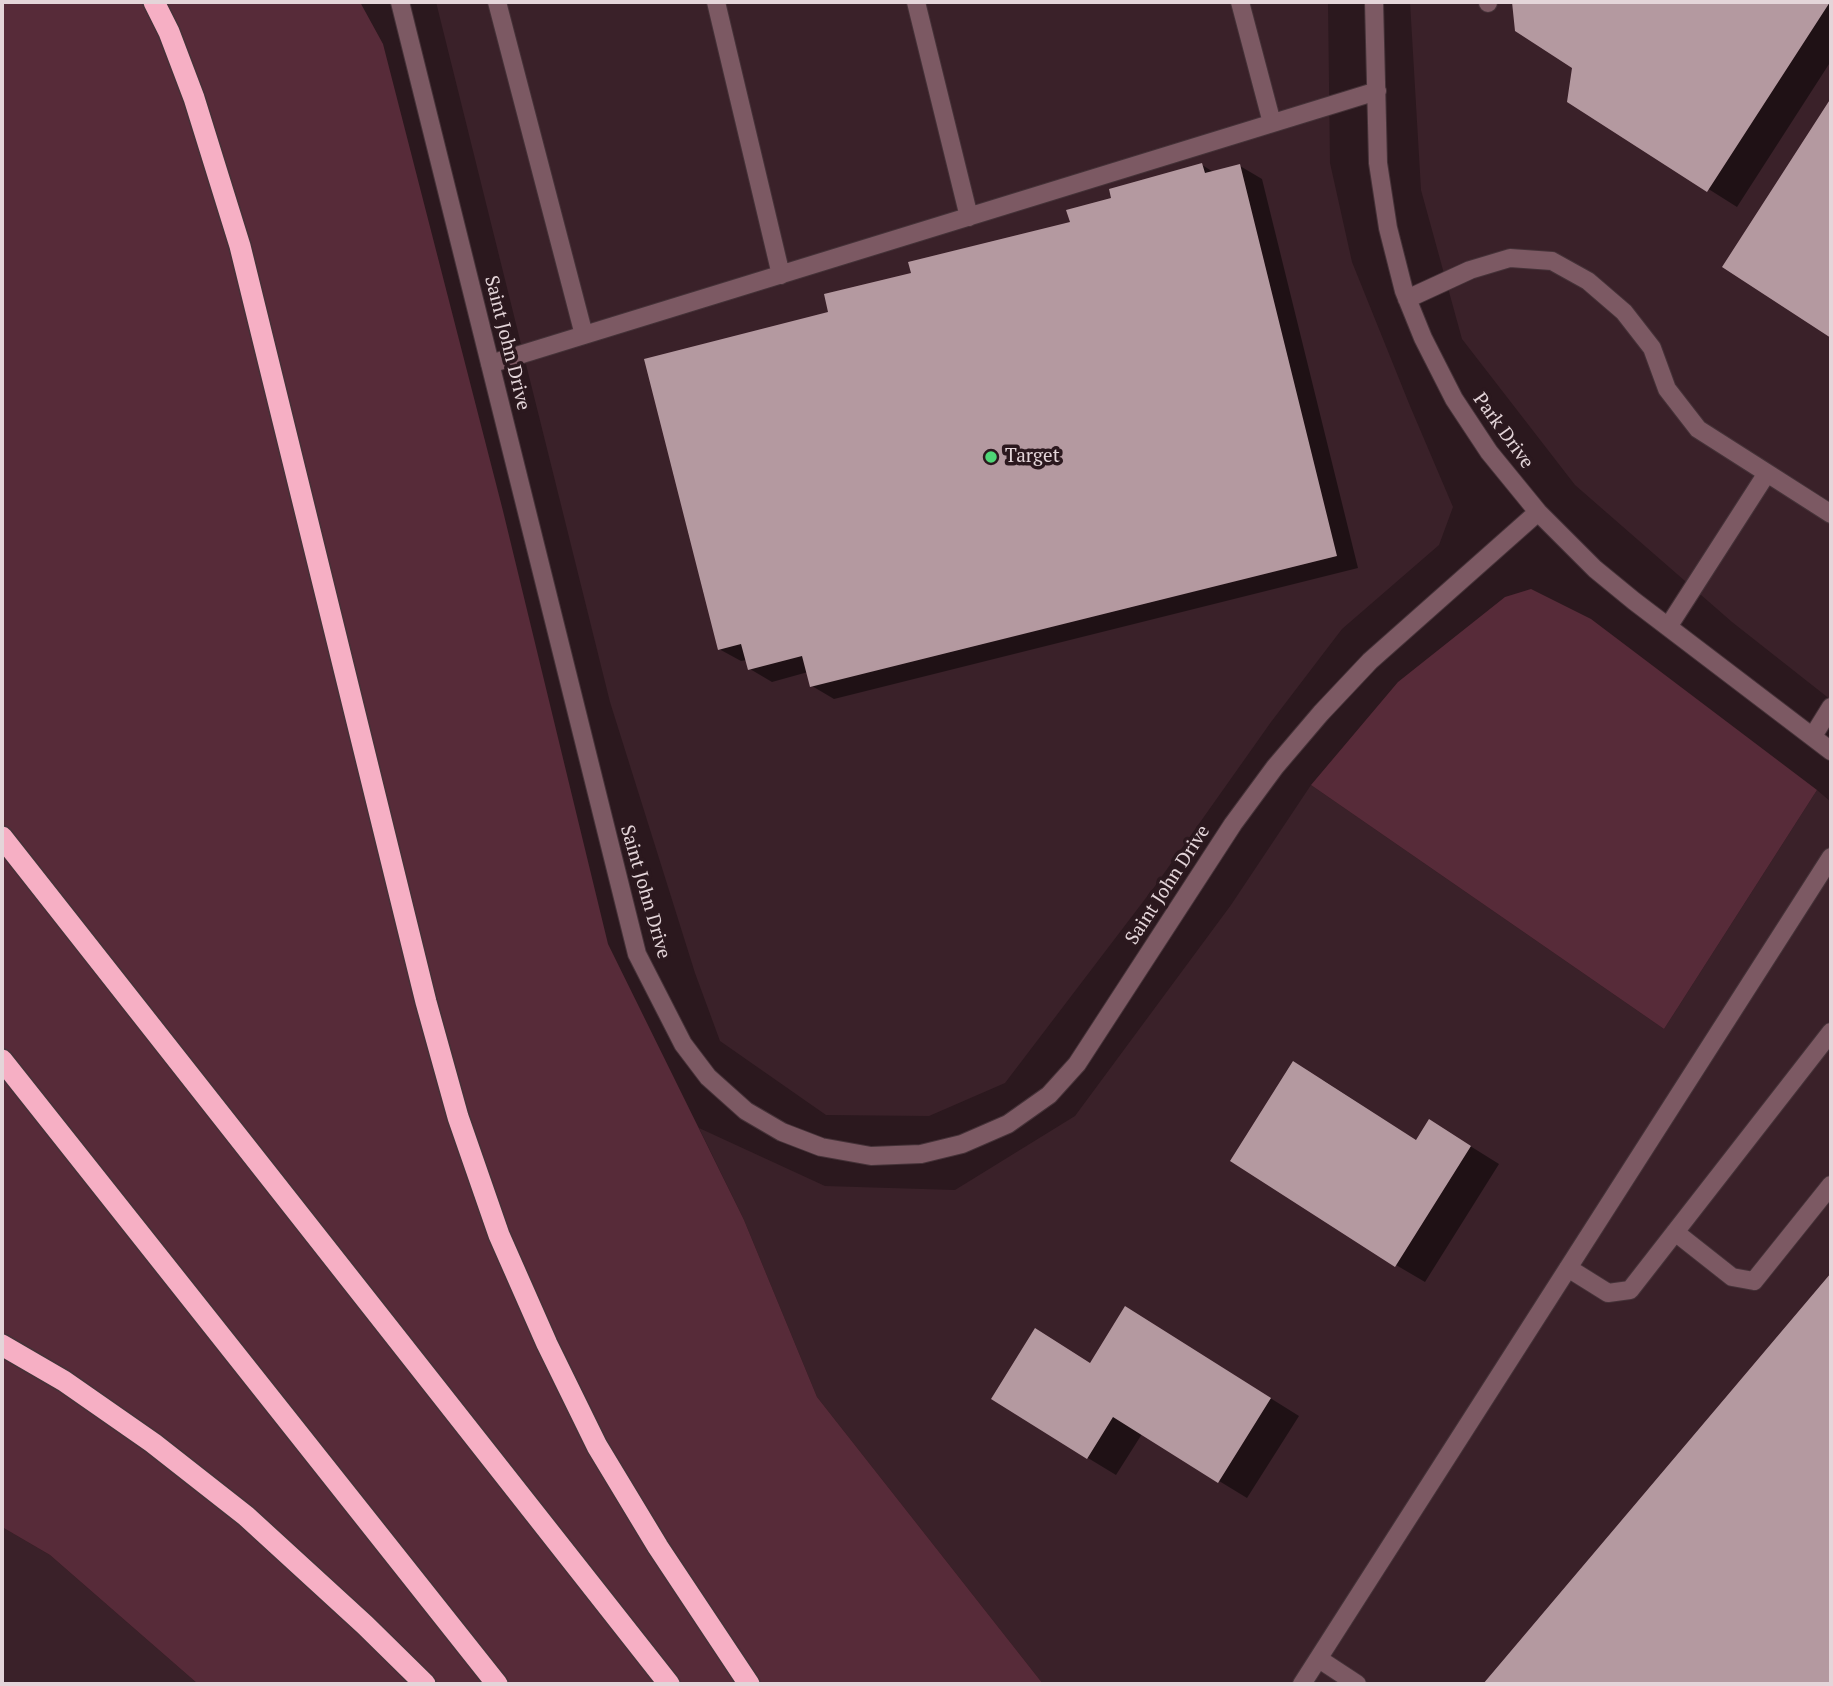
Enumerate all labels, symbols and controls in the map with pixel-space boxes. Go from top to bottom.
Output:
street label: Saint John Drive [479,273,535,413]
street label: Park Drive [1468,389,1538,473]
place label: Target [1005,446,1060,468]
marker: Target [983,449,999,465]
street label: Saint John Drive [1121,821,1215,949]
street label: Saint John Drive [615,823,675,961]

